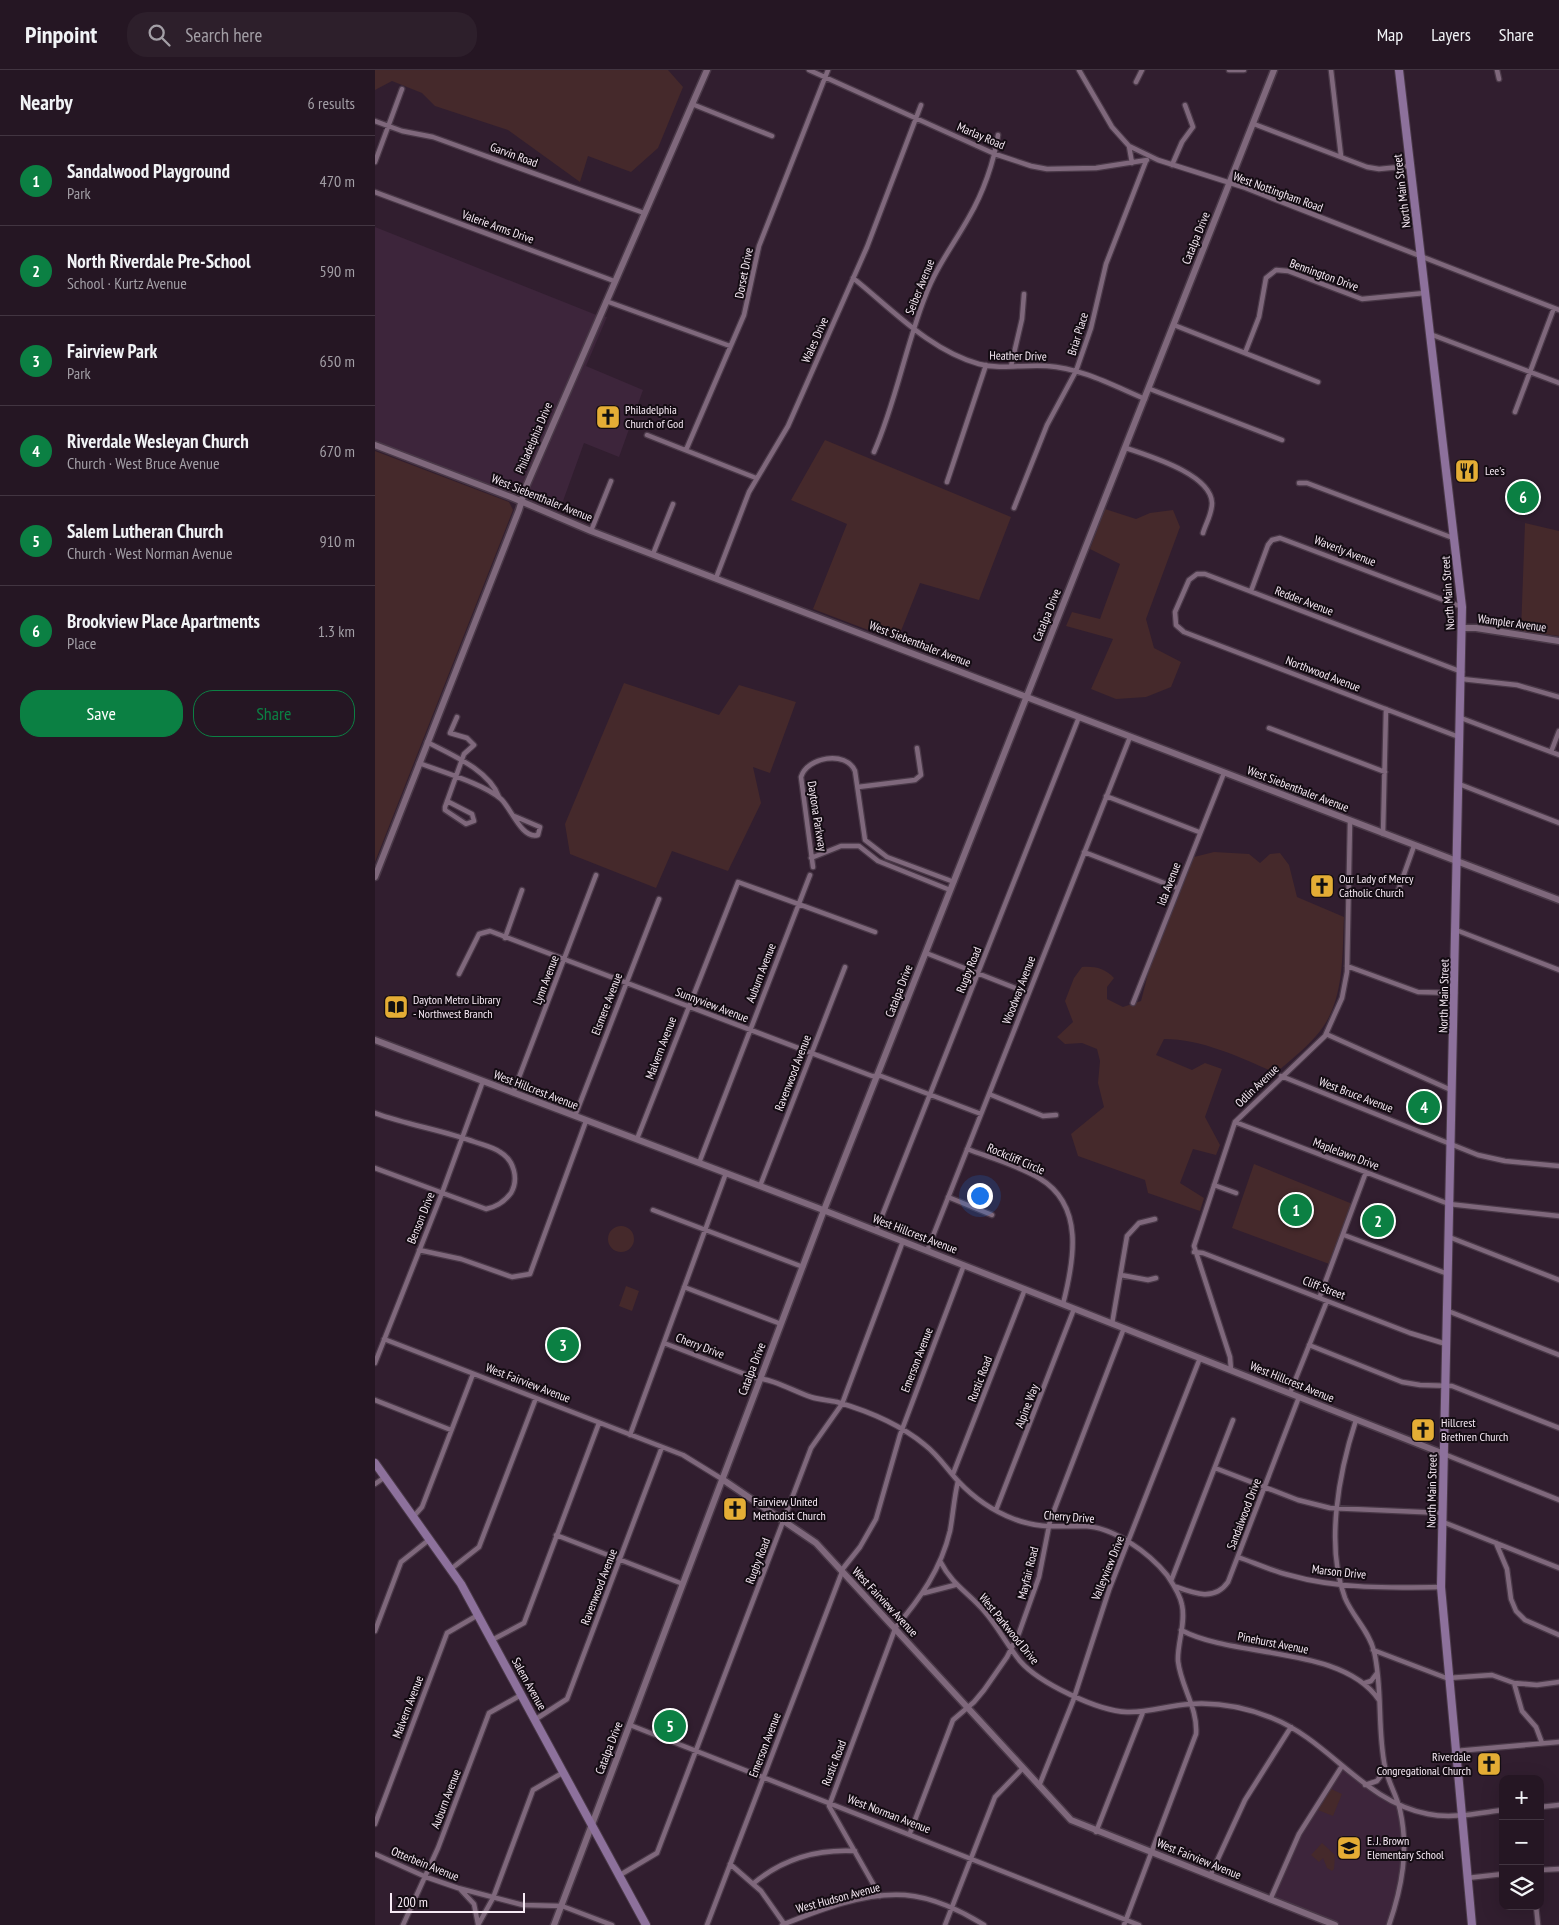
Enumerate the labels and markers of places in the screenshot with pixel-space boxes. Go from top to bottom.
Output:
place label: Philadelphia Church of God [625,402,683,431]
church icon: Philadelphia Church of God [595,404,621,430]
restaurant icon: Lee's [1454,458,1480,484]
place label: Lee's [1485,463,1505,478]
pin: 6 [1507,478,1539,516]
place label: Our Lady of Mercy Catholic Church [1339,871,1414,900]
church icon: Our Lady of Mercy Catholic Church [1309,873,1335,899]
place label: Dayton Metro Library - Northwest Branch [413,992,501,1021]
library icon: Dayton Metro Library - Northwest Branch [383,994,409,1020]
pin: 4 [1408,1088,1440,1126]
pin: 1 [1280,1191,1312,1229]
pin: 2 [1362,1202,1394,1240]
pin: 3 [547,1326,579,1364]
place label: Hillcrest Brethren Church [1441,1415,1508,1444]
church icon: Hillcrest Brethren Church [1410,1417,1436,1443]
place label: Fairview United Methodist Church [753,1494,826,1523]
church icon: Fairview United Methodist Church [722,1496,748,1522]
pin: 5 [654,1707,686,1745]
place label: Riverdale Congregational Church [1377,1749,1471,1778]
church icon: Riverdale Congregational Church [1476,1751,1502,1777]
place label: E. J. Brown Elementary School [1367,1833,1444,1862]
school or university icon: E. J. Brown Elementary School [1336,1835,1362,1861]

